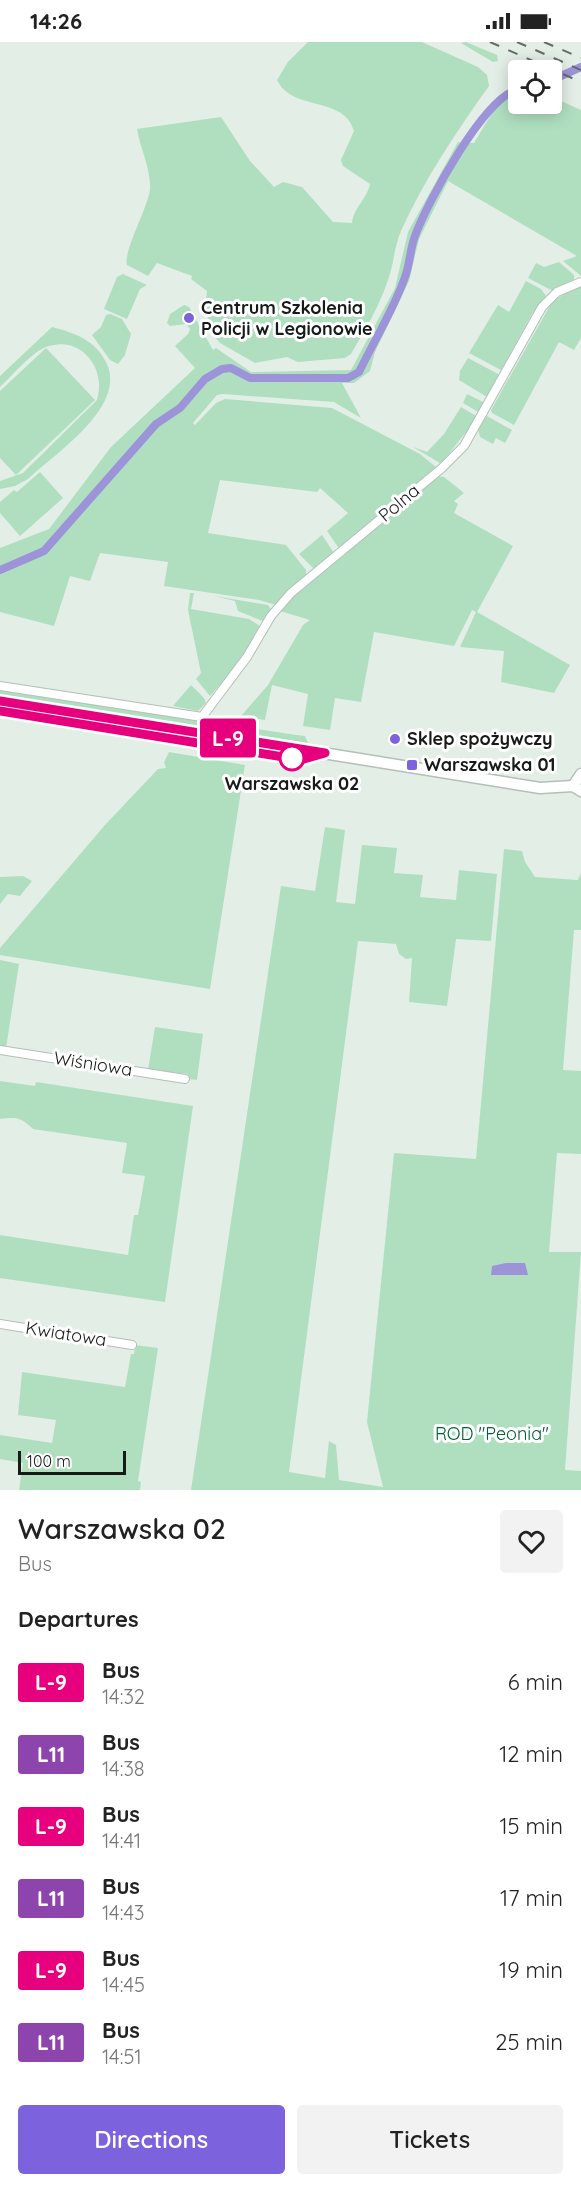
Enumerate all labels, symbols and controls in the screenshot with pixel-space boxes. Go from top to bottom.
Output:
text: 14:26 [30,7,82,35]
map controls [508,60,562,114]
button: locate [508,60,562,114]
place label: Centrum Szkolenia Policji w Legionowie [201,296,373,340]
marker: Centrum Szkolenia Policji w Legionowie [182,311,196,325]
street label: Polna [373,479,424,526]
line badge: L-9 [194,718,262,758]
text: L-9 [212,725,244,751]
place label: Sklep spożywczy [407,727,553,750]
marker: Sklep spożywczy [388,732,402,746]
marker: Warszawska 02 [279,745,305,771]
place label: Warszawska 01 [424,753,556,776]
marker: Warszawska 01 [405,758,419,772]
place label: Warszawska 02 [225,772,359,795]
street label: Wiśniowa [52,1046,134,1081]
street label: Kwiatowa [24,1316,108,1351]
park label: ROD "Peonia" [435,1422,549,1445]
scale bar [18,1448,126,1476]
text: 100 m [27,1451,71,1471]
button: heart [500,1510,563,1573]
text: Warszawska 02 [18,1511,226,1546]
text: Bus [18,1551,52,1576]
text: Departures [18,1605,139,1633]
text: Bus [102,1656,140,1684]
text: 6 min [508,1668,563,1696]
text: L-9 [35,1669,67,1695]
text: 14:32 [102,1684,145,1709]
text: Bus [102,1728,140,1756]
text: 12 min [499,1740,563,1768]
text: L11 [37,1741,65,1767]
text: 14:38 [102,1756,145,1781]
text: Bus [102,1800,140,1828]
text: 15 min [499,1812,563,1840]
text: L-9 [35,1813,67,1839]
text: 14:41 [102,1828,141,1853]
text: Bus [102,1872,140,1900]
text: 17 min [500,1884,563,1912]
text: L11 [37,1885,65,1911]
text: 14:43 [102,1900,144,1925]
text: Bus [102,1944,140,1972]
text: 19 min [499,1956,563,1984]
text: L-9 [35,1957,67,1983]
text: 14:45 [102,1972,145,1997]
text: Bus [102,2016,140,2044]
text: 25 min [495,2028,563,2056]
text: L11 [37,2029,65,2055]
text: 14:51 [102,2044,142,2069]
button: Directions [18,2105,285,2174]
button: Tickets [297,2105,563,2174]

